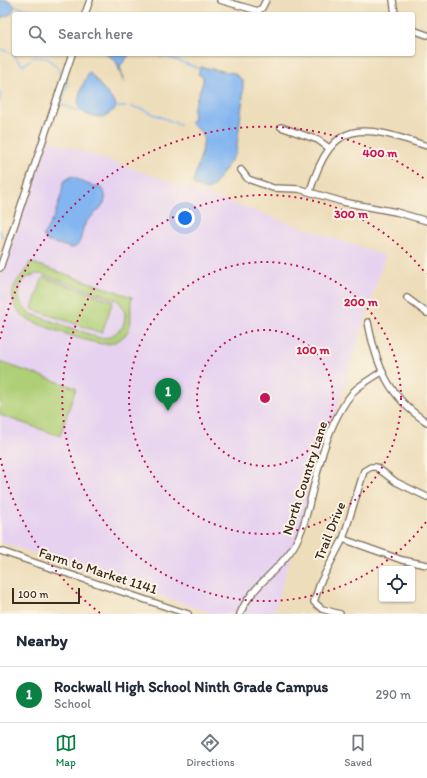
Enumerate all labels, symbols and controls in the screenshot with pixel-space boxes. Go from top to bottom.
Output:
search box [12,12,415,56]
icon: search [26,23,48,45]
text: Search here [58,25,133,43]
text: 400 m [363,146,398,160]
text: 300 m [334,207,369,221]
your location [175,208,195,228]
text: 200 m [344,295,379,309]
text: 100 m [296,343,330,357]
pin: 1 [155,378,181,411]
centre of rings [258,391,272,405]
street label: North Country Lane [279,419,332,537]
street label: Trail Drive [311,499,350,563]
street label: Farm to Market 1141 [37,544,160,598]
map controls [379,566,415,602]
button: locate [379,566,415,602]
scale bar [12,586,80,605]
text: 100 m [18,588,48,601]
text: Nearby [16,630,68,650]
text: Rockwall High School Ninth Grade Campus [54,678,328,696]
text: 1 [26,687,32,702]
text: 290 m [375,687,411,702]
text: School [54,696,91,711]
tab: Map [55,732,77,769]
tab: Directions [186,732,235,769]
tab: Saved [344,732,372,769]

